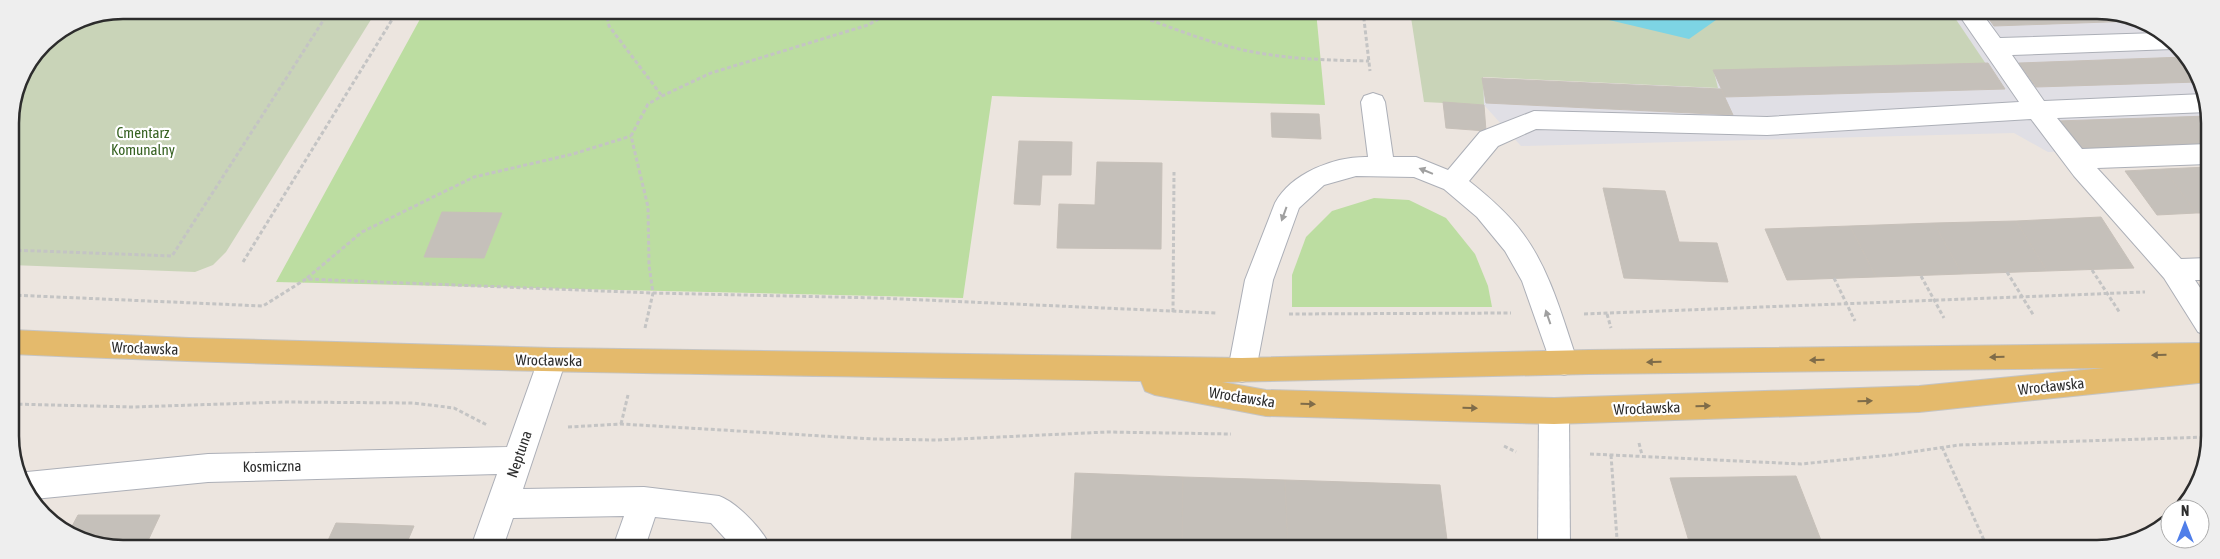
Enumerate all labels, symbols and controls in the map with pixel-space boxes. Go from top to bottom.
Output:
park label: Cmentarz Komunalny [111,124,175,158]
one-way arrow [1418,167,1433,175]
one-way arrow [1280,207,1288,222]
one-way arrow [1544,309,1551,324]
street label: Wrocławska [111,338,179,358]
street label: Wrocławska [516,351,582,369]
one-way arrow [2151,351,2167,359]
one-way arrow [1988,353,2004,361]
one-way arrow [1808,356,1824,364]
one-way arrow [1646,358,1662,366]
street label: Wrocławska [2017,374,2085,398]
street label: Wrocławska [1208,383,1276,411]
one-way arrow [1858,397,1874,405]
street label: Wrocławska [1613,398,1681,418]
one-way arrow [1300,400,1316,408]
one-way arrow [1695,402,1711,410]
one-way arrow [1463,405,1479,413]
street label: Neptuna [503,428,535,480]
street label: Kosmiczna [242,457,302,475]
north arrow [2160,499,2210,549]
text: N [2181,503,2189,519]

